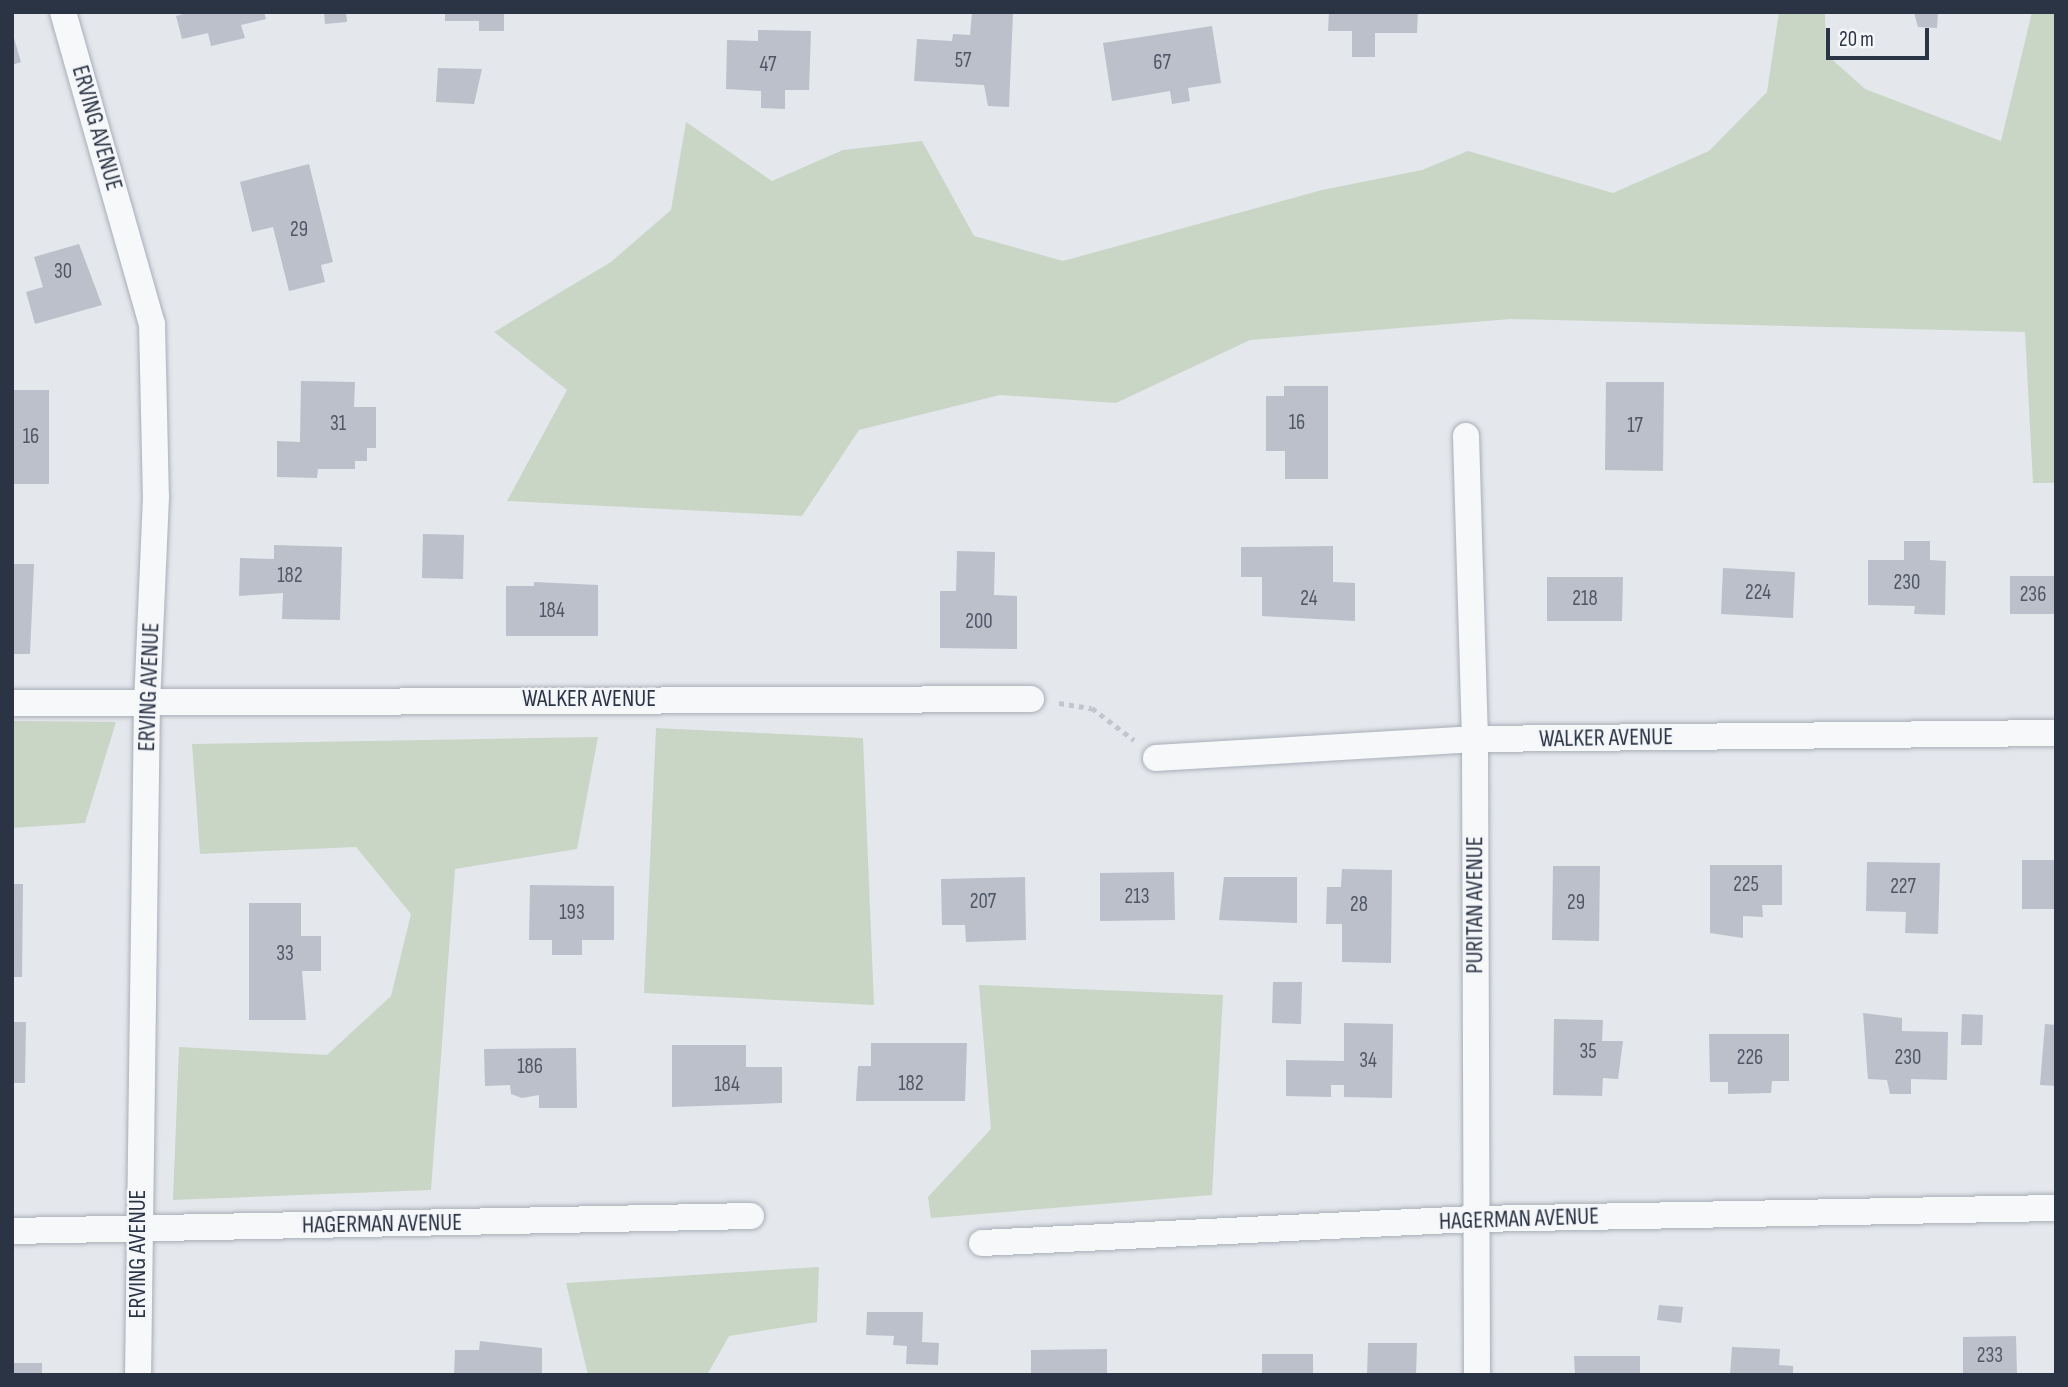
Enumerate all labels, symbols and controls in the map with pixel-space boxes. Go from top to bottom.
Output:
scale bar [1830,14,1933,58]
text: 20 m [1839,27,1874,52]
house number: 57 [955,48,971,74]
house number: 67 [1153,50,1171,76]
house number: 47 [759,52,777,78]
street label: ERVING AVENUE [65,62,129,194]
house number: 29 [290,217,308,243]
house number: 30 [54,259,72,285]
house number: 16 [1289,410,1305,436]
house number: 31 [330,411,346,437]
house number: 17 [1627,413,1643,439]
house number: 16 [23,424,39,450]
house number: 182 [277,563,303,589]
house number: 230 [1894,570,1920,596]
house number: 224 [1745,580,1771,606]
house number: 236 [2020,582,2046,608]
house number: 24 [1300,586,1318,612]
house number: 218 [1572,586,1598,612]
house number: 184 [539,598,565,624]
house number: 200 [965,609,993,635]
street label: ERVING AVENUE [132,622,166,752]
street label: WALKER AVENUE [522,685,656,713]
street label: WALKER AVENUE [1539,722,1673,754]
street label: PURITAN AVENUE [1461,836,1489,974]
house number: 225 [1733,872,1759,898]
house number: 227 [1890,874,1916,900]
house number: 213 [1125,884,1149,910]
house number: 207 [970,889,996,915]
house number: 29 [1567,890,1585,916]
house number: 28 [1350,892,1368,918]
house number: 193 [559,900,585,926]
house number: 33 [276,941,294,967]
house number: 35 [1579,1039,1597,1065]
house number: 226 [1737,1045,1763,1071]
house number: 230 [1895,1045,1921,1071]
house number: 34 [1359,1048,1377,1074]
house number: 186 [517,1054,543,1080]
house number: 182 [898,1071,924,1097]
house number: 184 [714,1072,740,1098]
street label: ERVING AVENUE [124,1190,152,1318]
street label: HAGERMAN AVENUE [1438,1202,1600,1236]
street label: HAGERMAN AVENUE [302,1208,462,1240]
house number: 233 [1977,1343,2003,1369]

